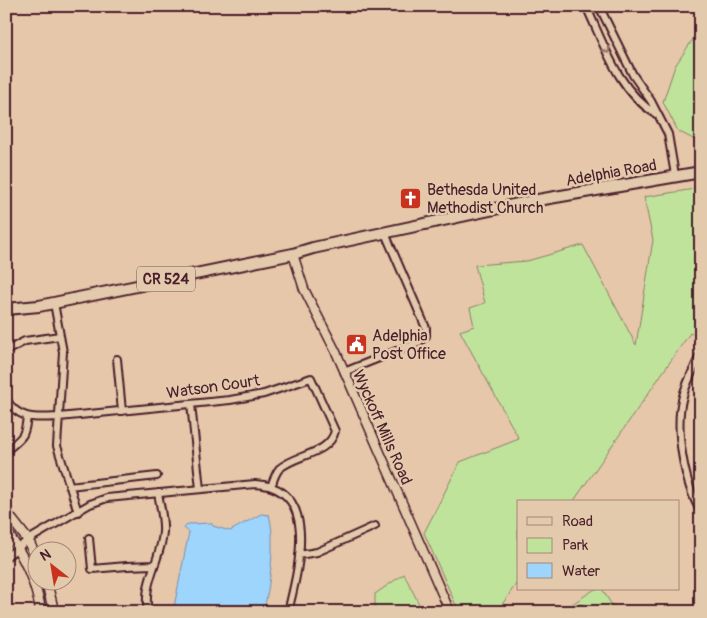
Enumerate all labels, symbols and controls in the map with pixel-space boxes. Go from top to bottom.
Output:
one-way arrow [600,45,611,54]
street label: Adelphia Road [564,155,658,191]
place label: Bethesda United Methodist Church [427,180,544,218]
church icon: Bethesda United Methodist Church [399,186,423,210]
road number: CR 524 [137,266,195,292]
place label: Adelphia Post Office [372,326,446,364]
public building icon: Adelphia Post Office [344,332,368,356]
street label: Wyckoff Mills Road [348,367,416,488]
street label: Watson Court [165,370,262,403]
legend [517,500,680,590]
text: Road [562,512,593,531]
text: Park [562,536,589,555]
north arrow [28,540,78,590]
text: N [37,546,54,565]
text: Water [562,562,601,581]

